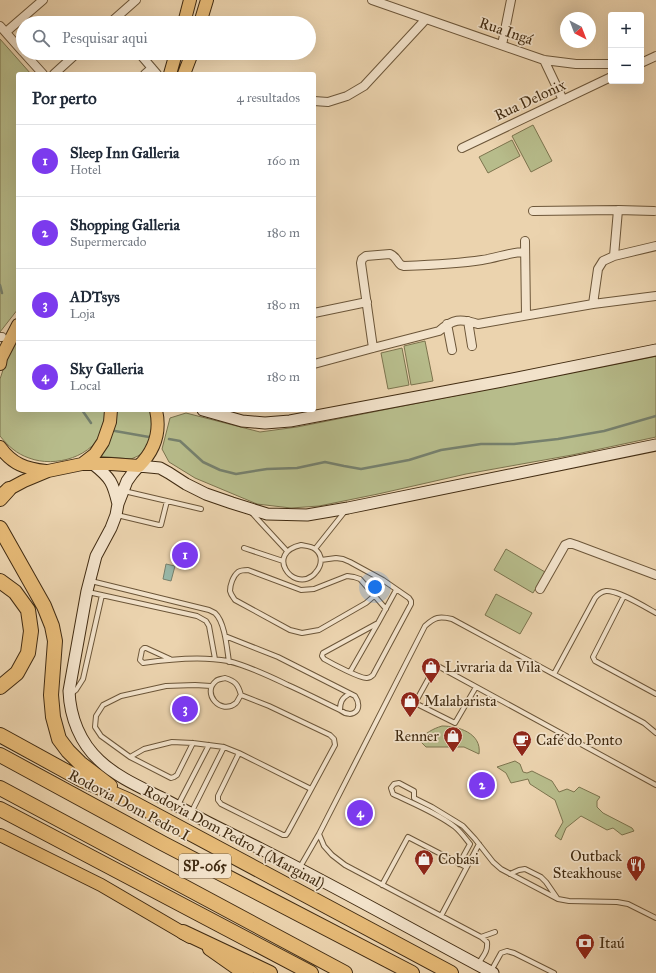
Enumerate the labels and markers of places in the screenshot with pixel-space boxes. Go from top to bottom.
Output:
pin: 1 [172,540,198,570]
shop icon: Livraria da Vila [420,656,442,684]
place label: Livraria da Vila [445,658,541,676]
shop icon: Malabarista [399,690,421,718]
place label: Malabarista [424,692,497,710]
pin: 3 [172,694,198,724]
shop icon: Renner [442,725,464,753]
place label: Renner [394,727,439,745]
cafe icon: Café do Ponto [511,729,533,757]
place label: Café do Ponto [536,731,623,749]
pin: 2 [469,770,495,800]
pin: 4 [347,798,373,828]
place label: Outback Steakhouse [553,847,622,882]
shop icon: Cobasi [413,848,435,876]
place label: Cobasi [438,850,479,868]
restaurant icon: Outback Steakhouse [625,854,647,882]
bank icon: Itaú [574,932,596,960]
place label: Itaú [599,934,625,952]

